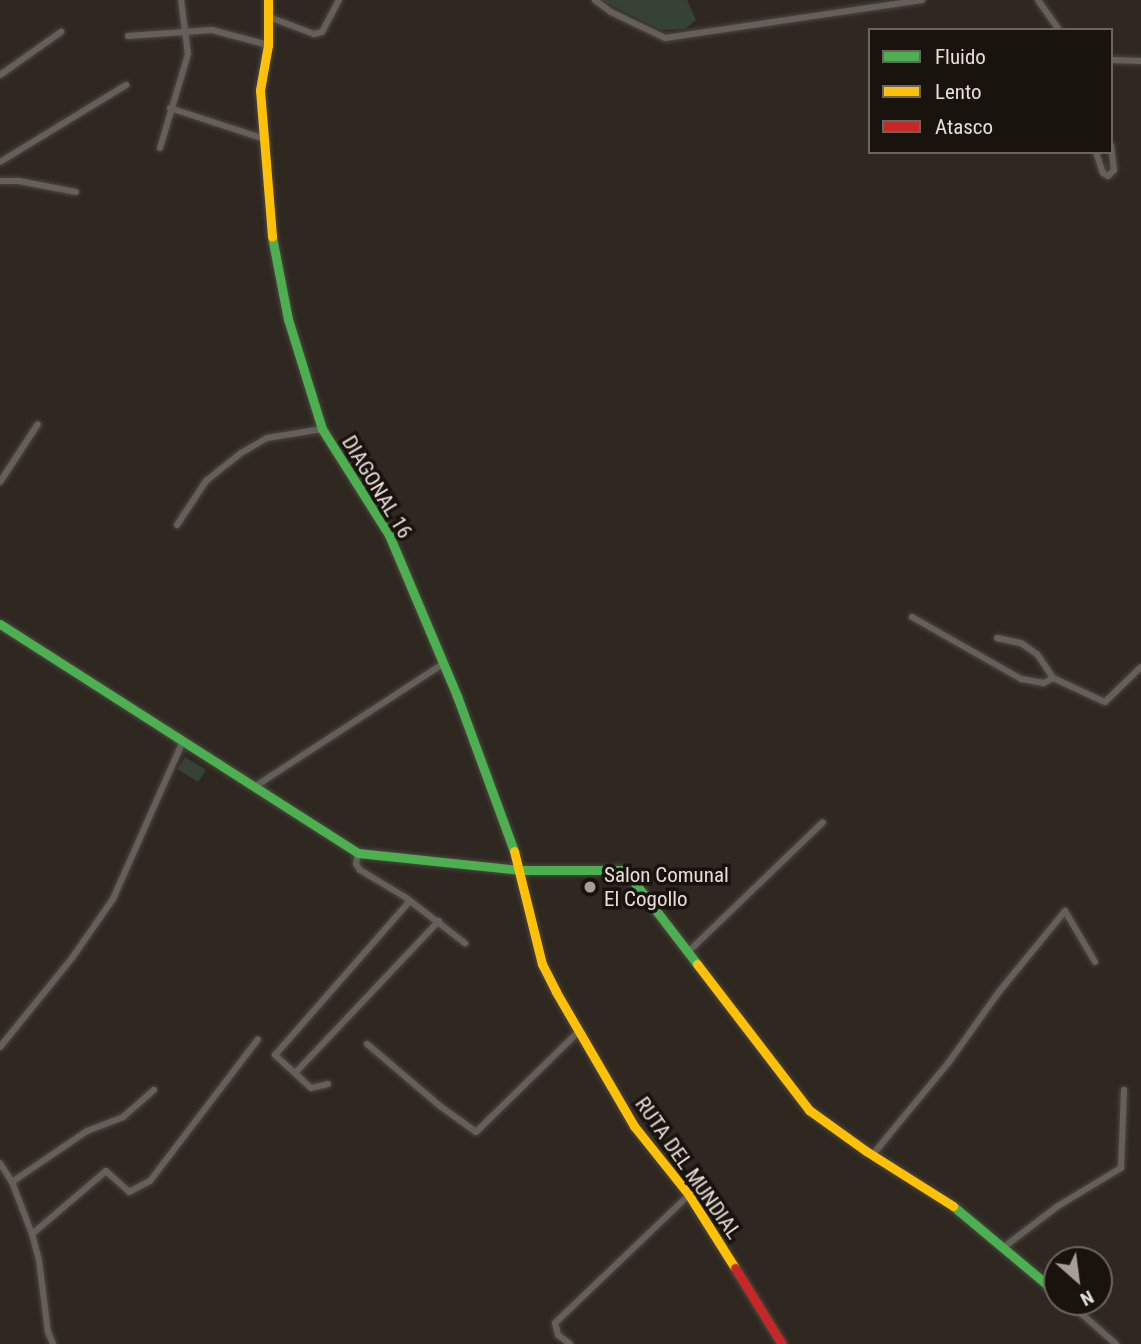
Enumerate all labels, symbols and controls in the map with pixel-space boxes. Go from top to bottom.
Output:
legend [868,28,1113,154]
text: Fluido [935,45,986,69]
text: Lento [935,80,982,104]
text: Atasco [935,115,993,139]
street label: DIAGONAL 16 [337,431,417,543]
place label: Salon Comunal El Cogollo [604,862,729,912]
marker: Salon Comunal El Cogollo [582,879,598,895]
street label: RUTA DEL MUNDIAL [630,1092,746,1244]
north arrow [1043,1246,1113,1316]
text: N [1077,1285,1098,1311]

